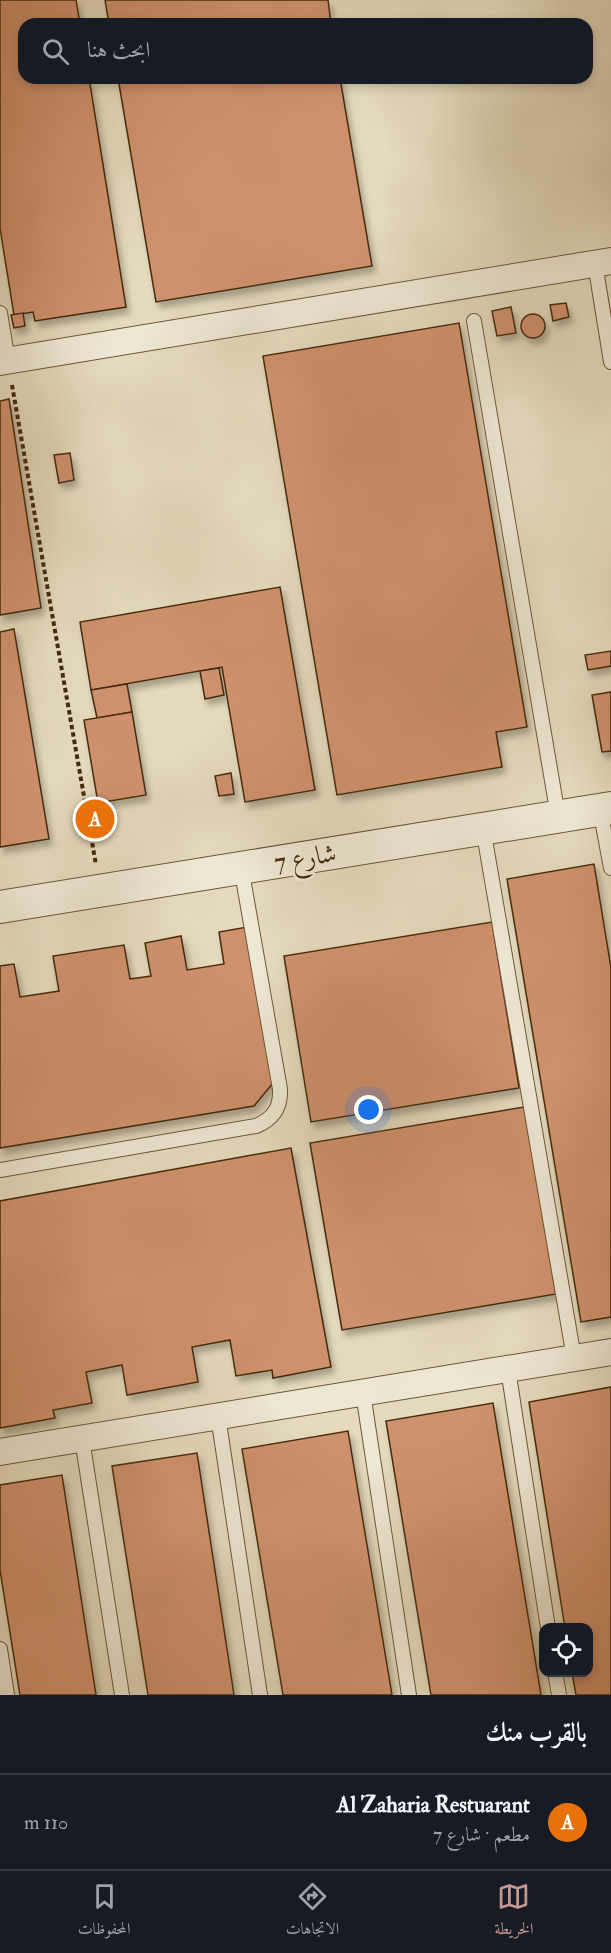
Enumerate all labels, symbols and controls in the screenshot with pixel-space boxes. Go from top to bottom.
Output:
search box [18,18,593,84]
icon: search [39,35,72,68]
text: ابحث هنا [87,36,150,64]
pin: A [76,796,115,842]
street label: شارع 7 [272,837,339,884]
your location [354,1095,383,1124]
map controls [539,1623,593,1677]
button: locate [539,1623,593,1677]
text: بالقرب منك [485,1717,587,1749]
text: Al Zaharia Restuarant [336,1791,530,1819]
text: 110 m [24,1810,68,1835]
text: A [561,1810,574,1835]
text: مطعم · شارع 7 [433,1822,530,1847]
tab: المحفوظات [78,1880,130,1944]
tab: الاتجاهات [286,1880,339,1944]
tab: الخريطة [494,1880,533,1944]

